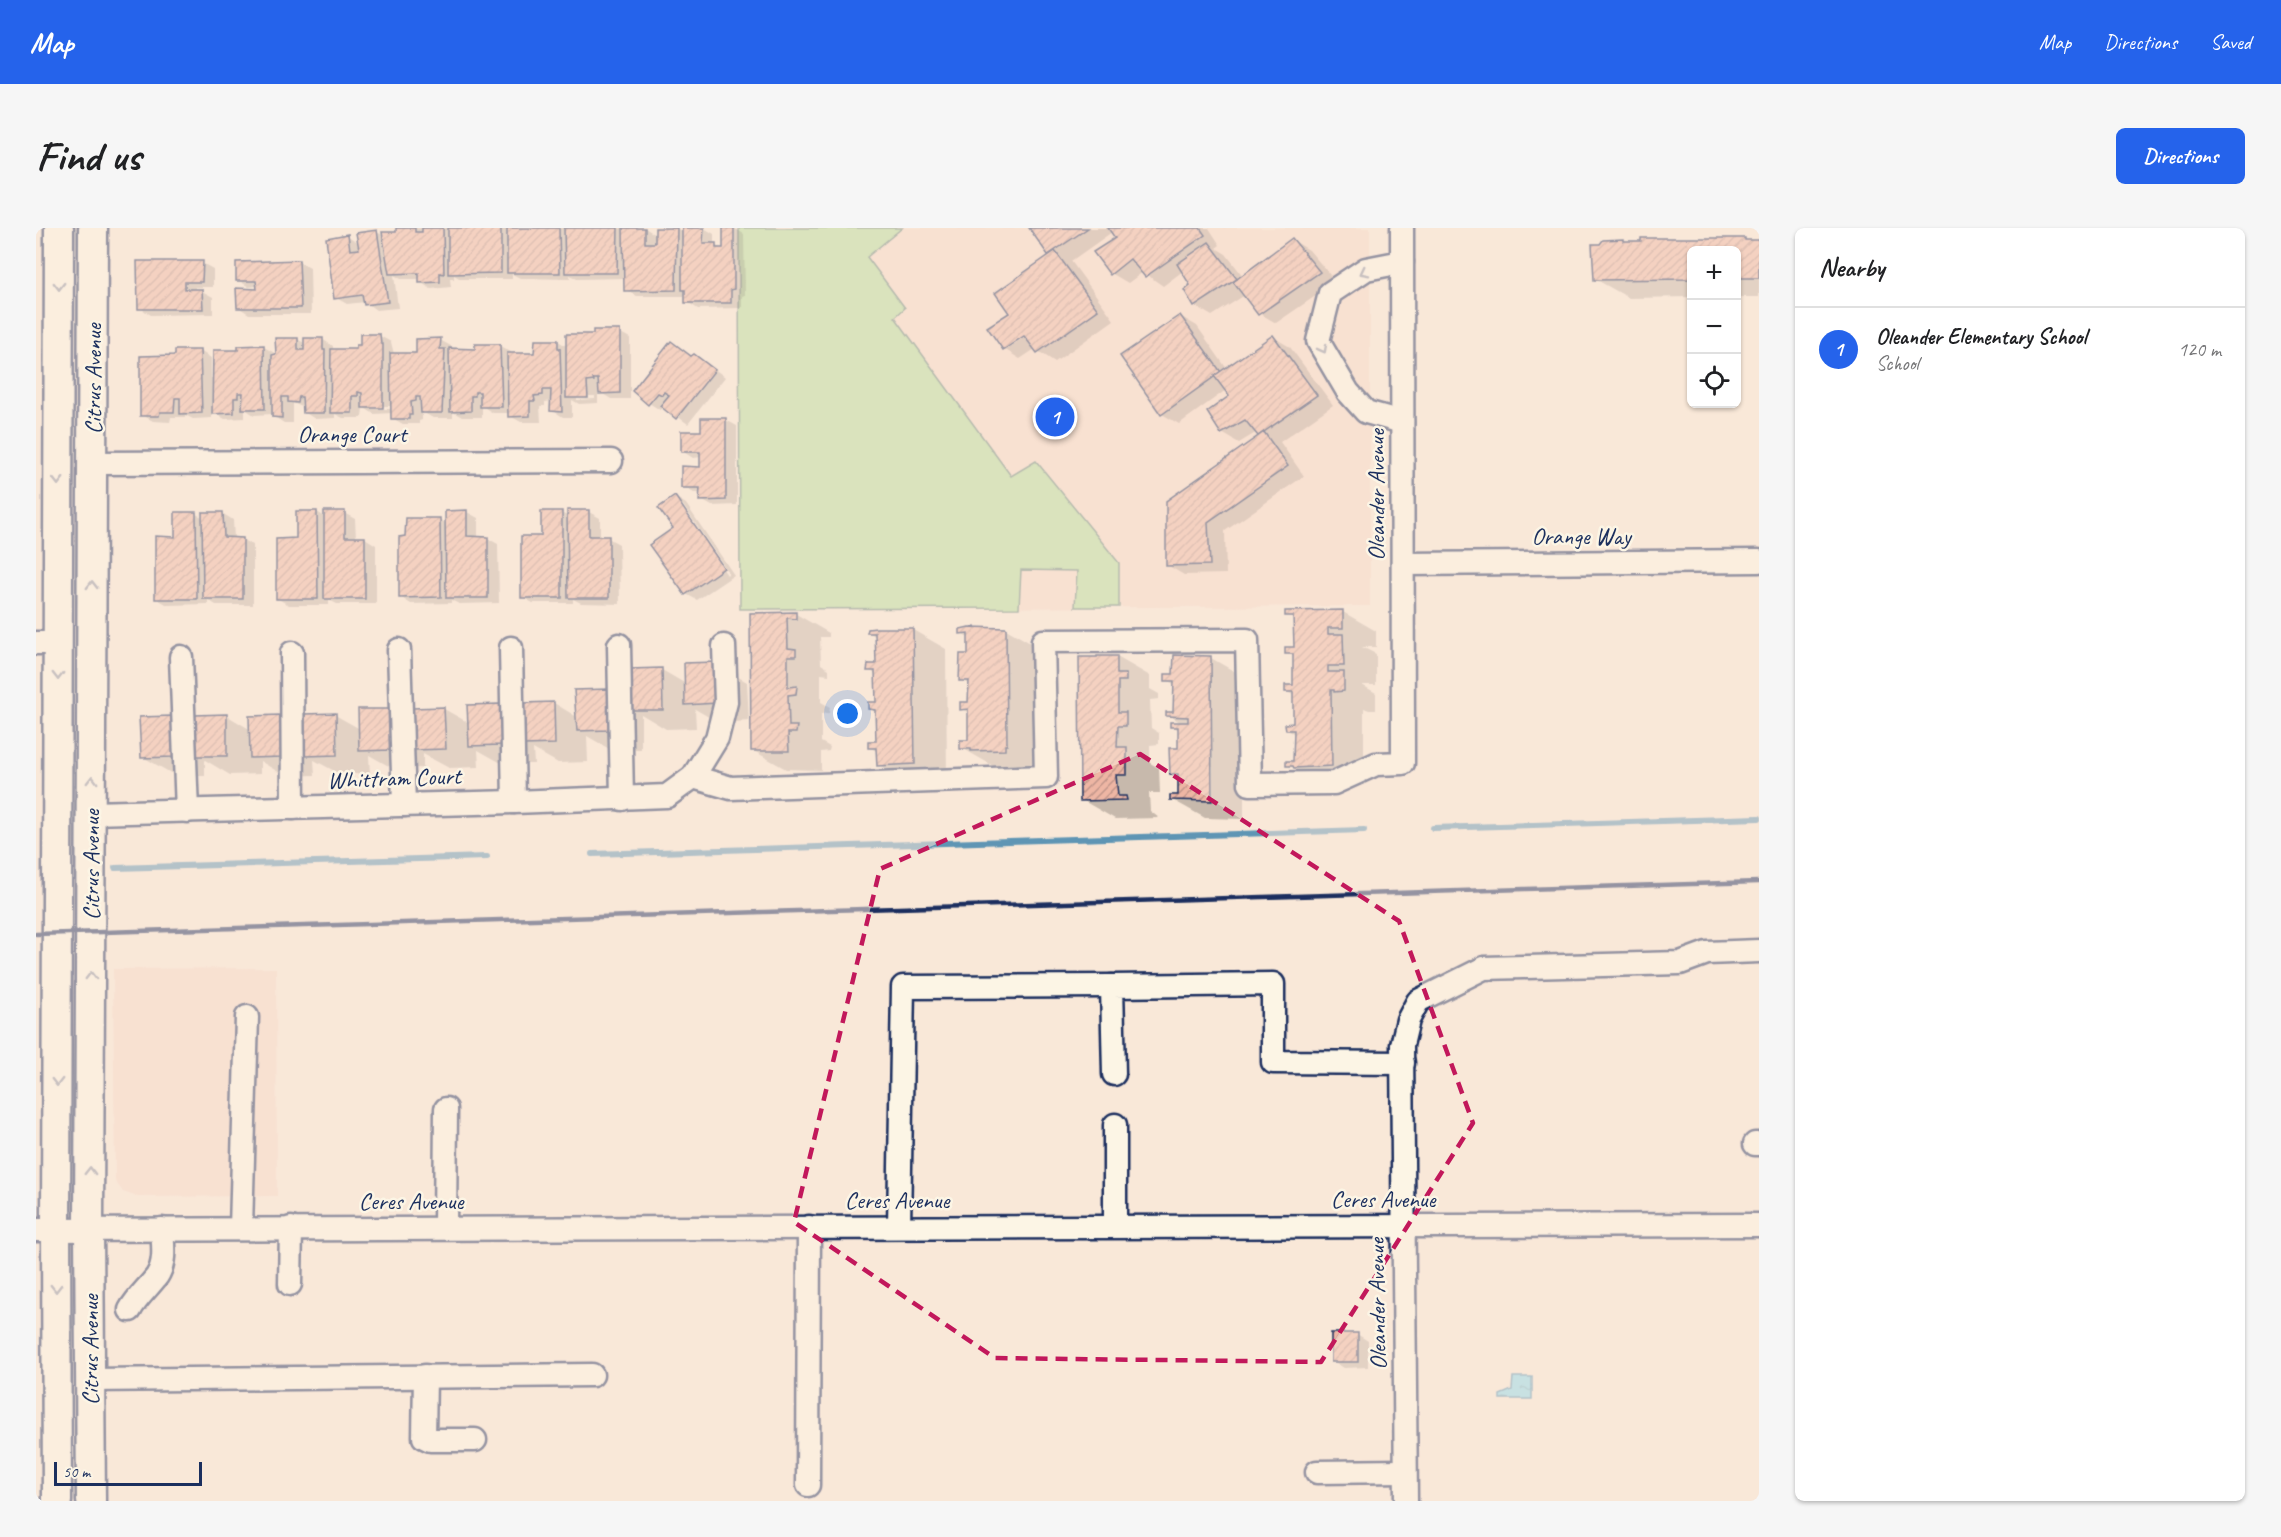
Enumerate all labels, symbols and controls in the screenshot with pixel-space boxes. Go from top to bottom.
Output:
text: Map [30,25,73,60]
text: Map [2039,29,2071,55]
text: Directions [2104,29,2177,55]
text: Saved [2210,29,2251,55]
button: Directions [2116,128,2245,184]
text: Find us [36,130,141,183]
map controls [1687,246,1741,408]
button: + [1687,246,1741,300]
text: Nearby [1819,251,1884,284]
one-way arrow [1359,265,1370,277]
one-way arrow [53,282,65,291]
button: − [1687,300,1741,354]
street label: Citrus Avenue [78,322,108,434]
text: Oleander Elementary School [1876,323,2086,351]
text: 1 [1834,337,1843,362]
text: 120 m [2178,337,2221,362]
one-way arrow [1316,343,1327,353]
text: School [1876,351,1919,376]
button: locate [1687,354,1741,408]
pin: 1 [1036,394,1074,440]
street label: Orange Court [297,419,409,449]
street label: Oleander Avenue [1361,427,1391,561]
one-way arrow [52,477,64,486]
street label: Orange Way [1531,521,1632,551]
one-way arrow [86,581,98,590]
one-way arrow [52,672,64,681]
your location [833,699,862,728]
street label: Whittram Court [327,761,463,795]
one-way arrow [85,776,98,785]
street label: Citrus Avenue [76,808,106,920]
one-way arrow [85,971,97,980]
one-way arrow [51,1077,63,1086]
one-way arrow [84,1166,96,1175]
street label: Ceres Avenue [1331,1184,1437,1214]
street label: Ceres Avenue [845,1185,951,1215]
street label: Ceres Avenue [359,1186,465,1216]
street label: Oleander Avenue [1361,1236,1393,1370]
one-way arrow [50,1283,62,1292]
street label: Citrus Avenue [75,1293,105,1405]
scale bar [54,1459,202,1486]
text: 50 m [63,1462,90,1482]

